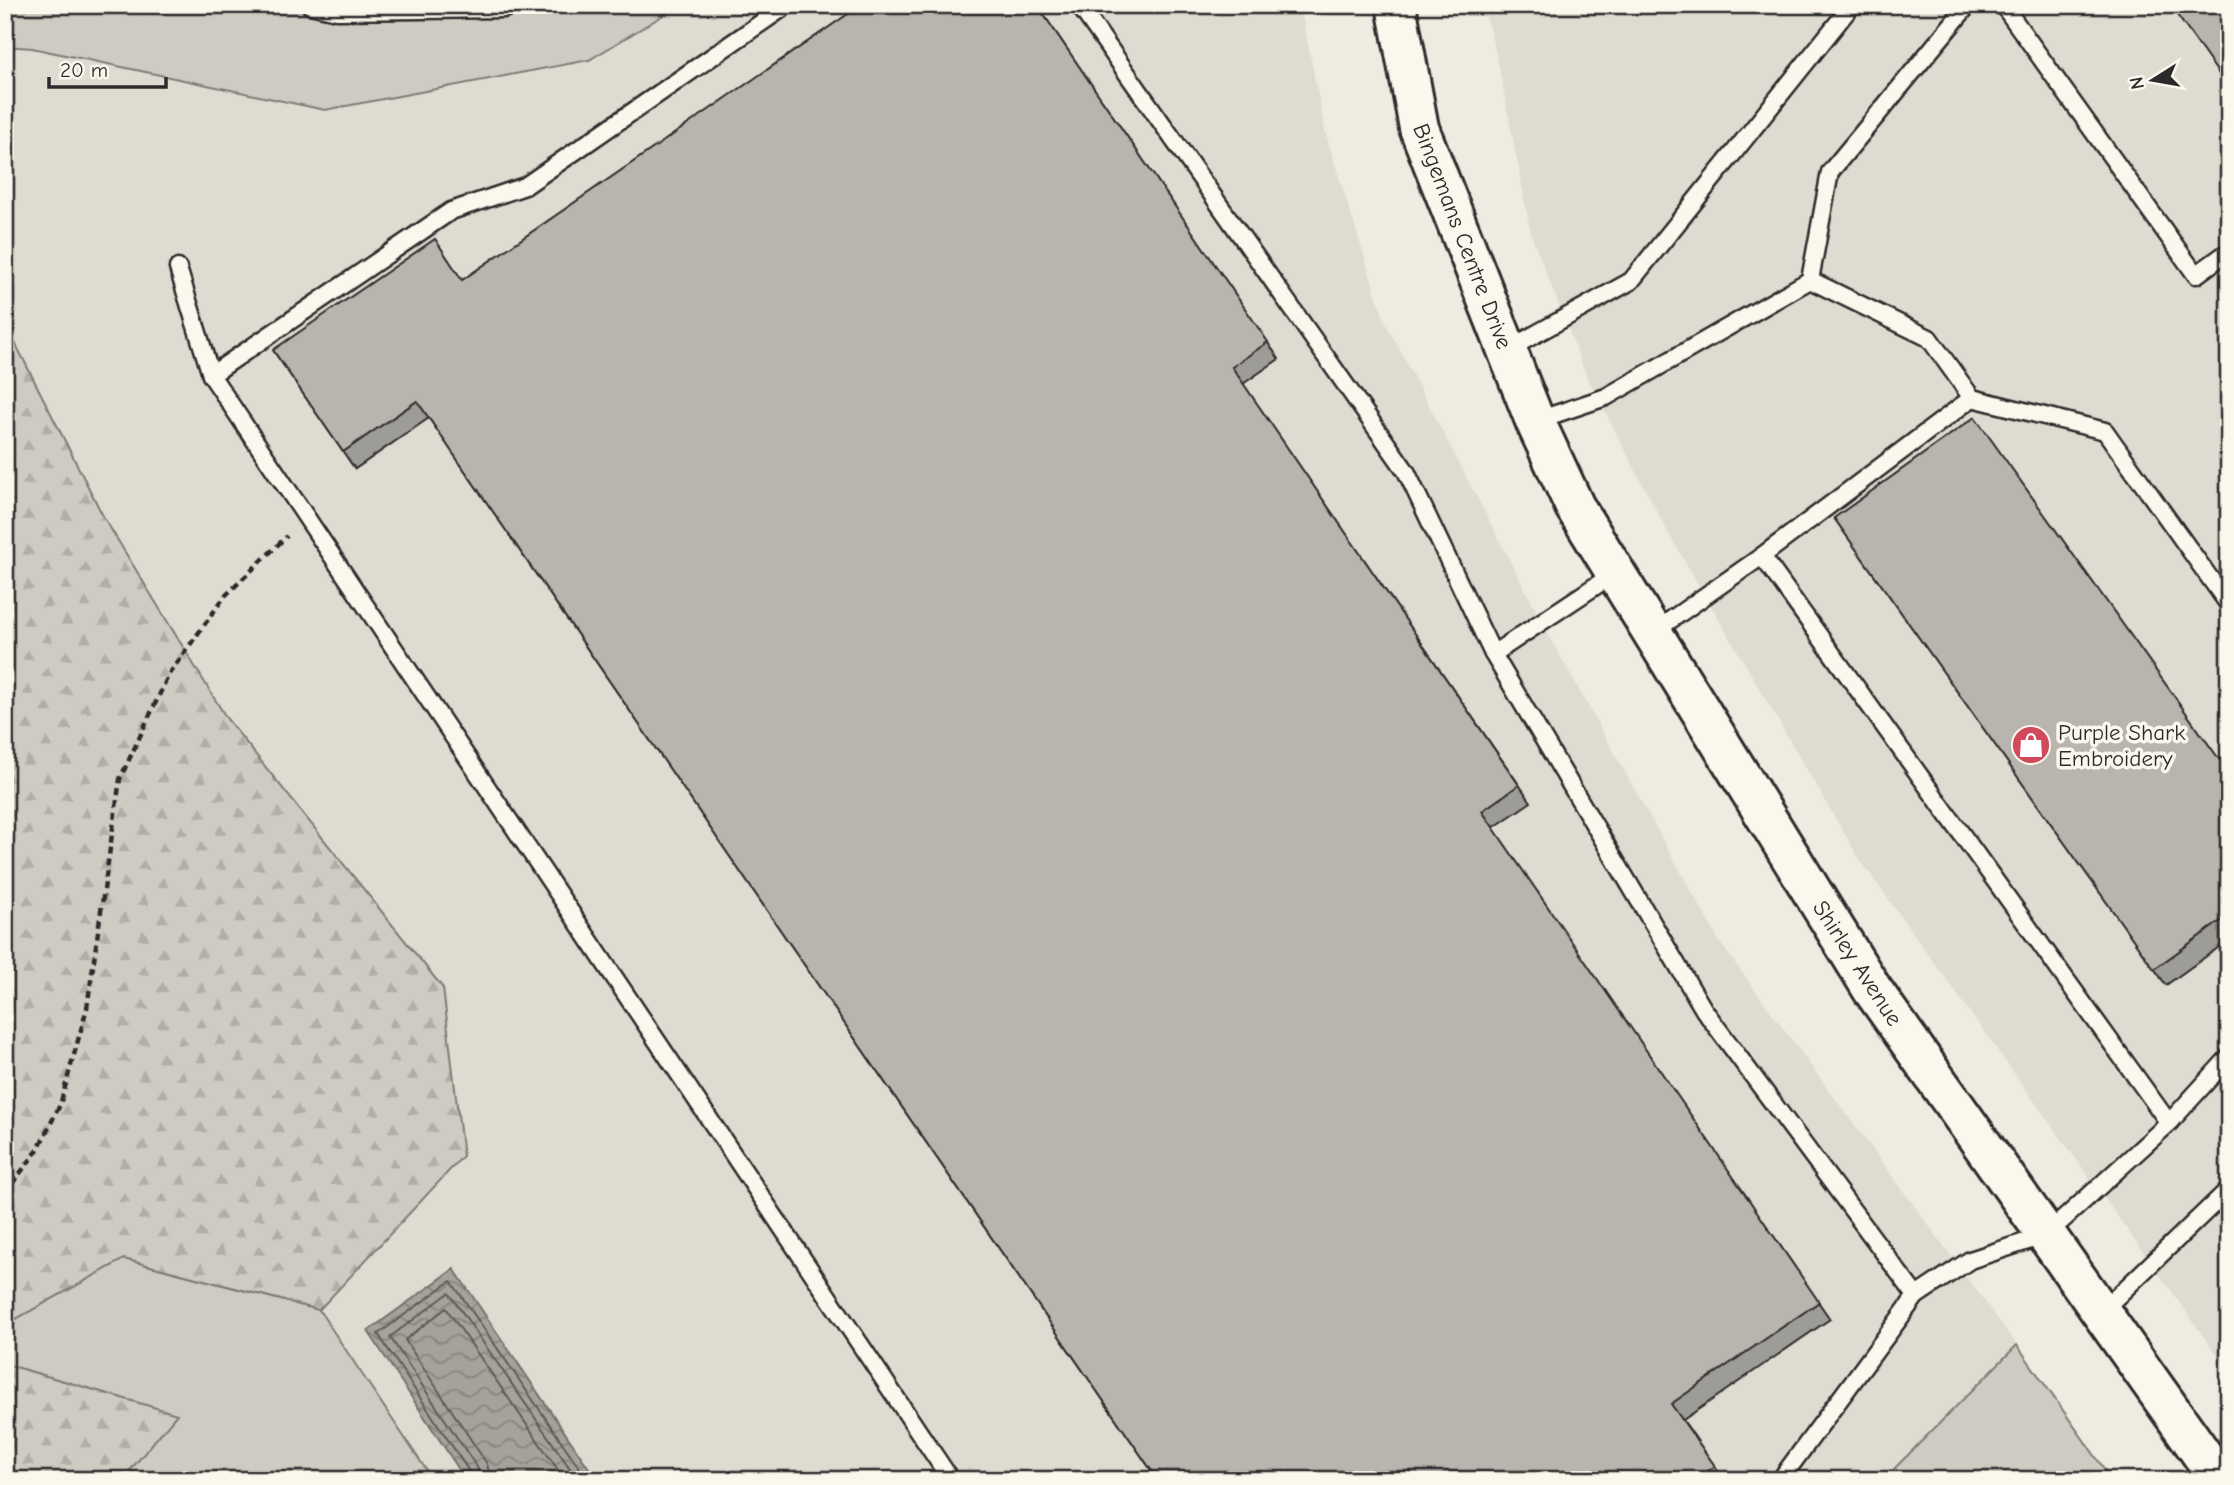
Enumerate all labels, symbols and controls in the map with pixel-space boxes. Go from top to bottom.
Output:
scale bar [49,46,166,90]
north arrow [2118,46,2188,116]
text: 20 m [60,58,108,82]
text: N [2125,75,2149,91]
street label: Bingemans Centre Drive [1407,120,1518,353]
place label: Purple Shark Embroidery [2058,719,2185,772]
shop icon: Purple Shark Embroidery [2010,724,2052,766]
street label: Shirley Avenue [1807,896,1908,1031]

